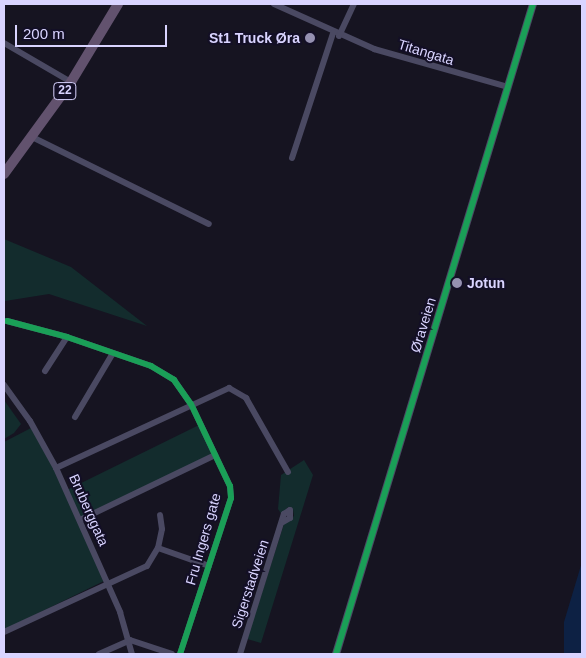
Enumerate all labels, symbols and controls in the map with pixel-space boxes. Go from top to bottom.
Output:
scale bar [18,15,170,47]
text: 200 m [23,25,65,42]
place label: St1 Truck Øra [209,30,300,46]
marker: St1 Truck Øra [304,32,316,44]
street label: Titangata [396,36,456,68]
road number: 22 [52,82,78,100]
place label: Jotun [467,275,505,291]
marker: Jotun [451,277,463,289]
street label: Øraveien [407,295,439,355]
street label: Bruberggata [66,471,112,549]
street label: Fru Ingers gate [182,491,224,587]
street label: Sigerstadveien [228,537,272,631]

